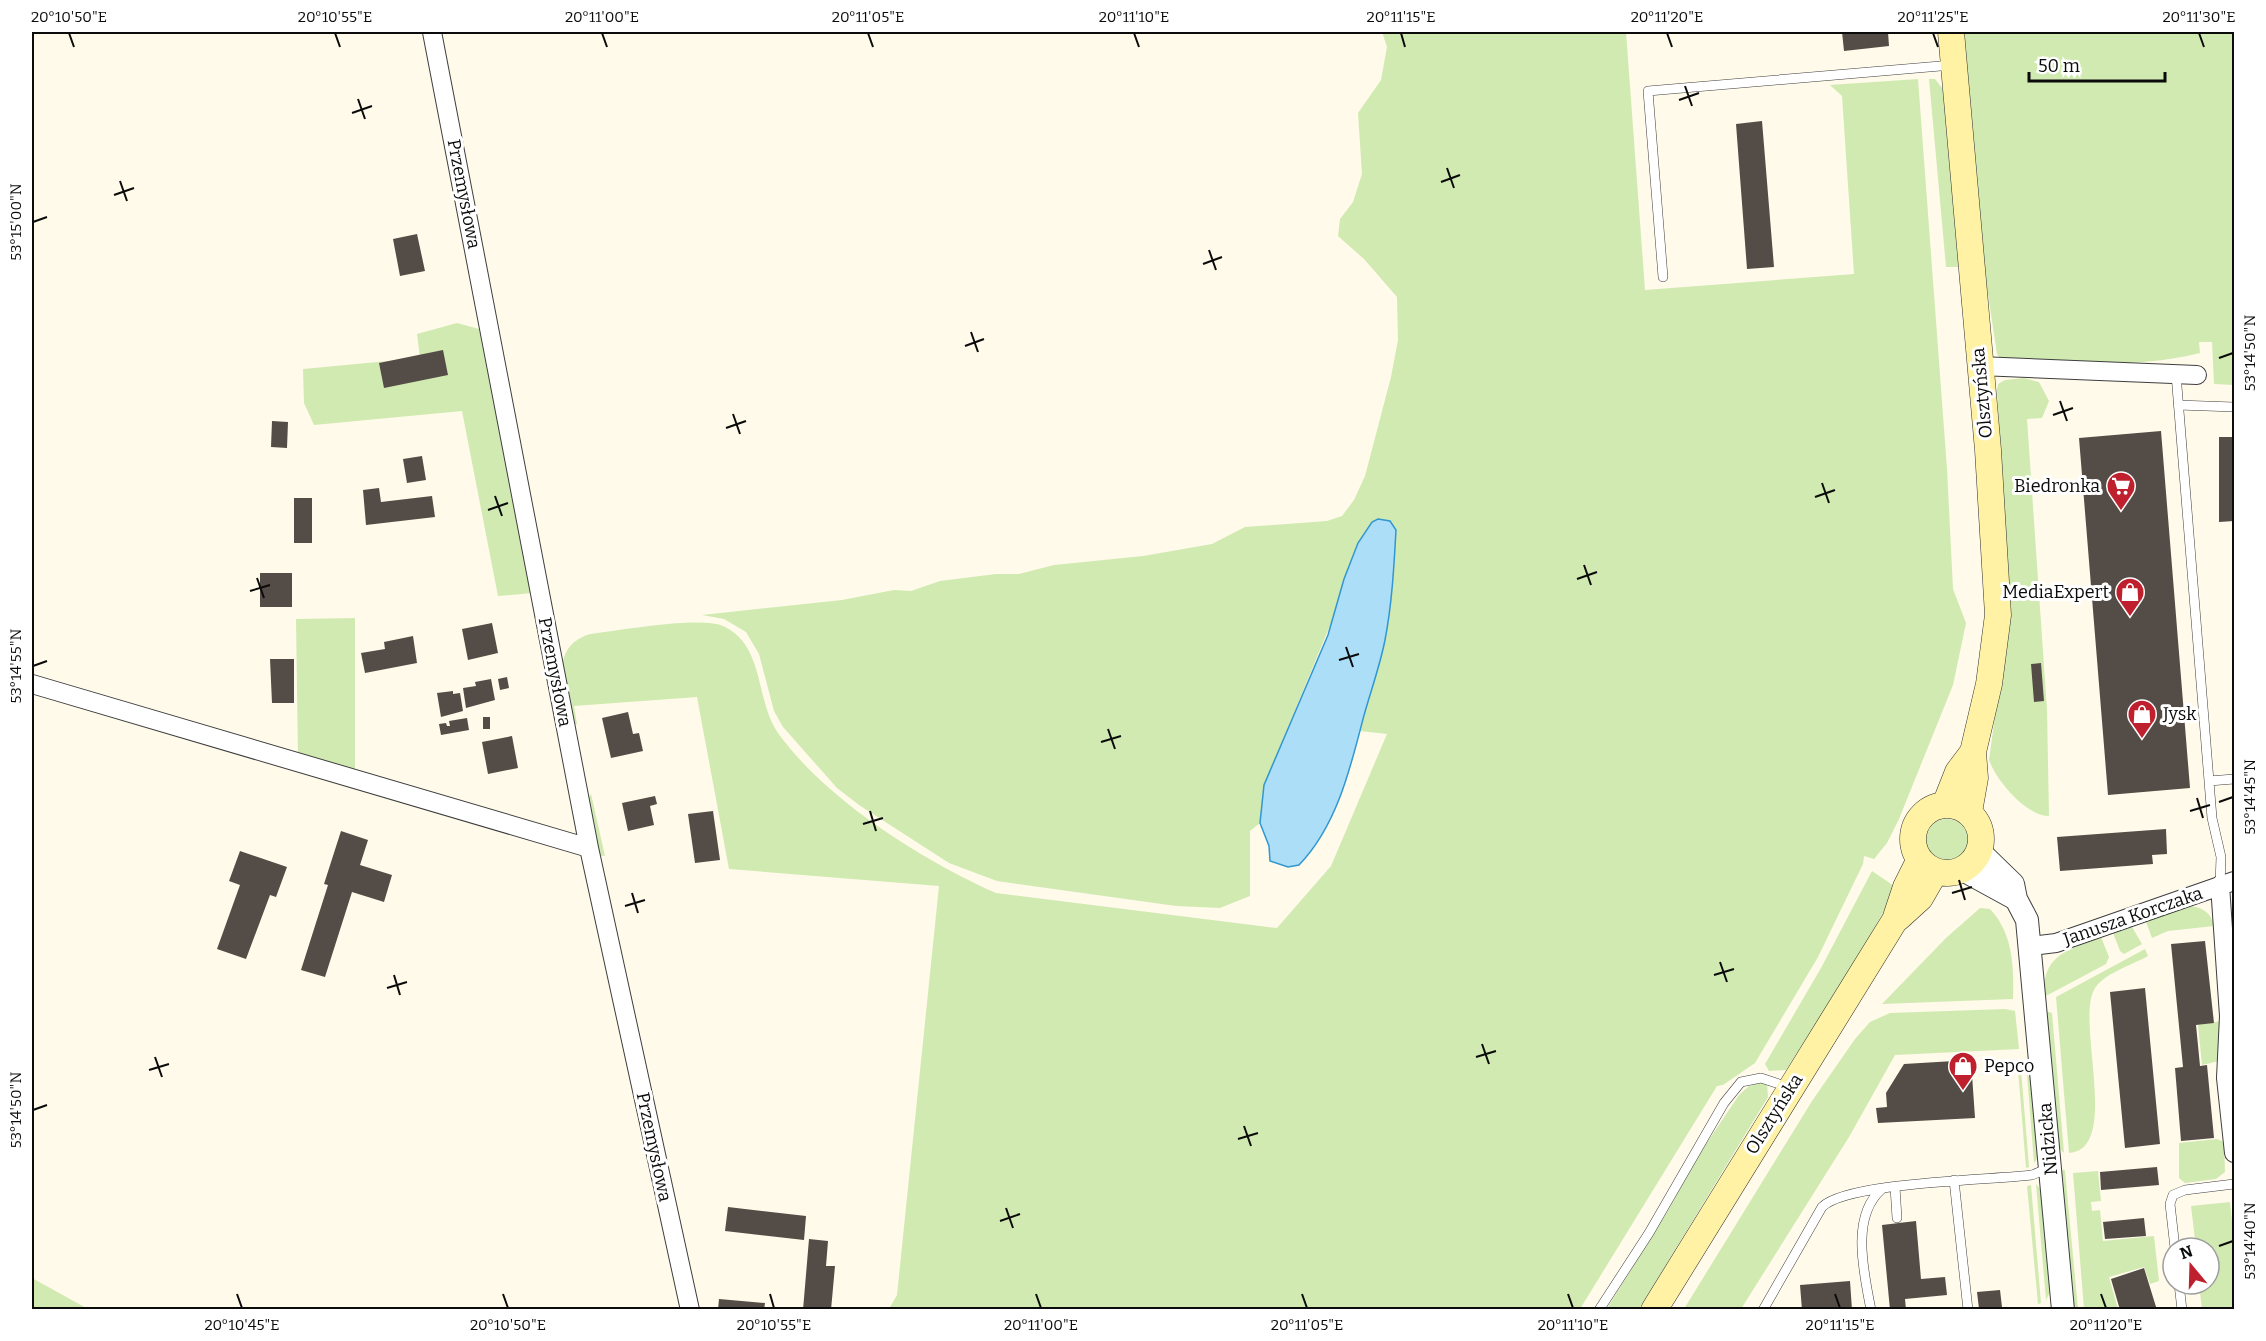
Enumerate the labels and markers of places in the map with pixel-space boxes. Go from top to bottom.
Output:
supermarket icon: Biedronka [2105,470,2137,512]
place label: Biedronka [2014,475,2100,497]
shop icon: MediaExpert [2114,576,2146,618]
place label: MediaExpert [2002,581,2109,603]
shop icon: Jysk [2126,698,2158,740]
place label: Jysk [2162,703,2197,725]
shop icon: Pepco [1947,1050,1979,1092]
place label: Pepco [1984,1055,2034,1077]

